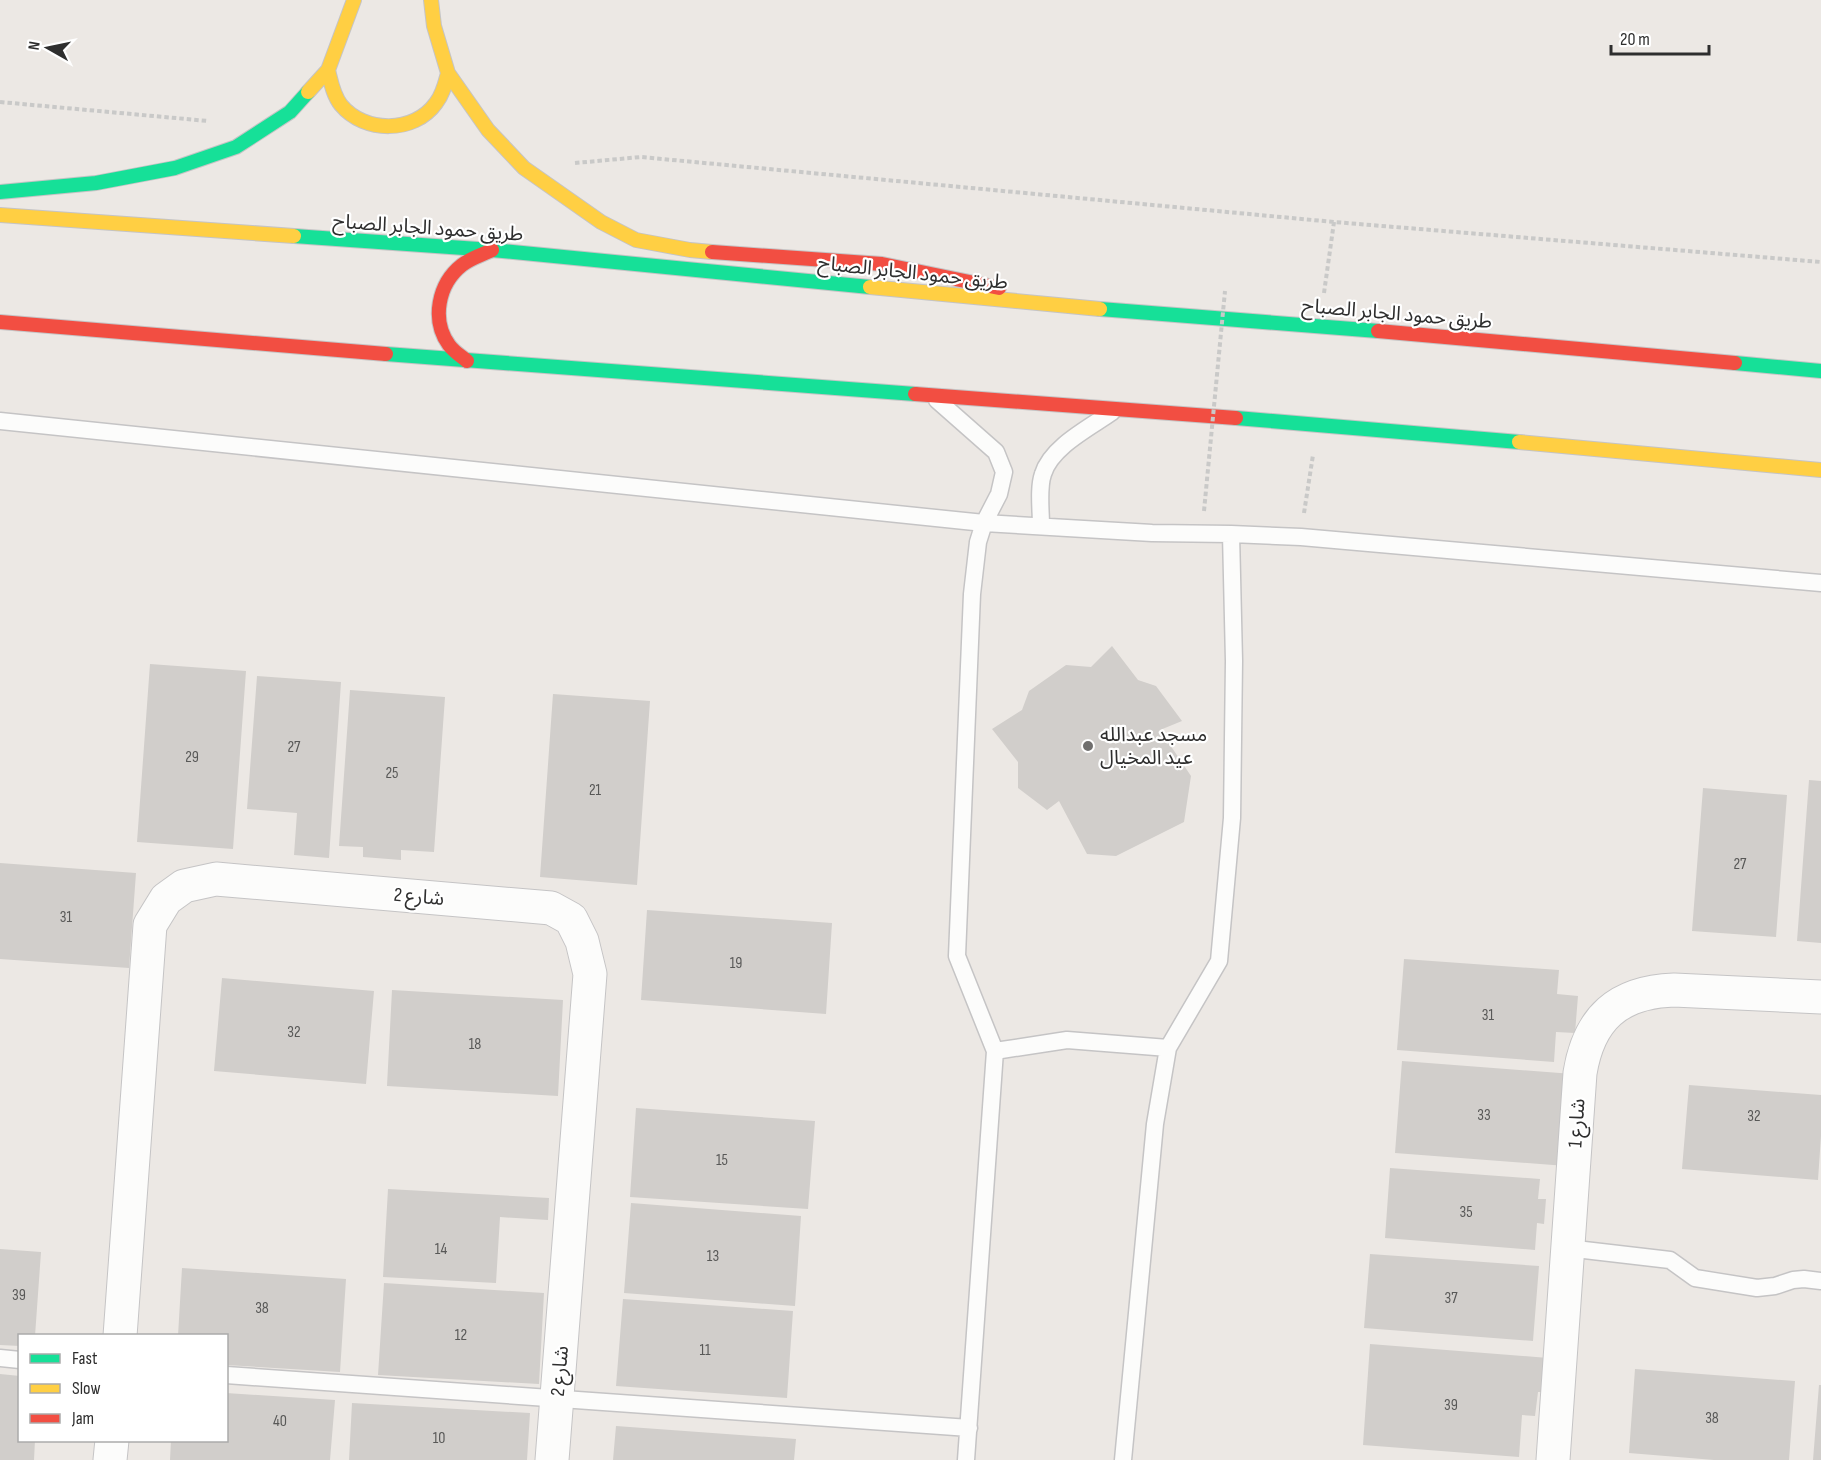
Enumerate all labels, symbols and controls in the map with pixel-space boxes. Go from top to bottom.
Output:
north arrow [18,18,78,78]
scale bar [1611,18,1708,56]
text: 20 m [1620,29,1650,50]
text: N [25,40,45,52]
street label: طريق حمود الجابر الصباح [332,209,524,249]
street label: طريق حمود الجابر الصباح [816,251,1009,297]
street label: طريق حمود الجابر الصباح [1301,294,1493,336]
place label: مسجد عبدالله عيد المخيال [1100,723,1207,770]
house number: 27 [287,738,301,757]
marker: مسجد عبدالله عيد المخيال [1081,739,1095,753]
house number: 29 [185,748,199,767]
house number: 25 [385,764,399,783]
house number: 21 [589,781,602,800]
house number: 27 [1733,855,1747,874]
street label: شارع 2 [393,883,445,913]
house number: 31 [60,908,73,927]
house number: 19 [730,954,742,973]
house number: 31 [1482,1006,1495,1025]
house number: 32 [287,1023,301,1042]
house number: 18 [469,1035,481,1054]
street label: شارع 1 [1563,1098,1593,1149]
house number: 33 [1477,1106,1491,1125]
house number: 32 [1747,1107,1761,1126]
house number: 15 [716,1151,728,1170]
house number: 35 [1459,1203,1473,1222]
house number: 14 [435,1240,447,1259]
house number: 13 [707,1247,719,1266]
house number: 39 [12,1286,26,1305]
house number: 37 [1444,1289,1458,1308]
house number: 38 [255,1299,269,1318]
house number: 12 [455,1326,467,1345]
legend [18,1334,228,1442]
house number: 11 [699,1341,711,1360]
street label: شارع 2 [546,1345,576,1397]
text: Fast [72,1348,98,1369]
text: Slow [72,1378,101,1399]
house number: 39 [1444,1396,1458,1415]
text: Jam [71,1408,94,1429]
house number: 38 [1705,1409,1719,1428]
house number: 40 [273,1412,287,1431]
house number: 10 [433,1429,445,1448]

